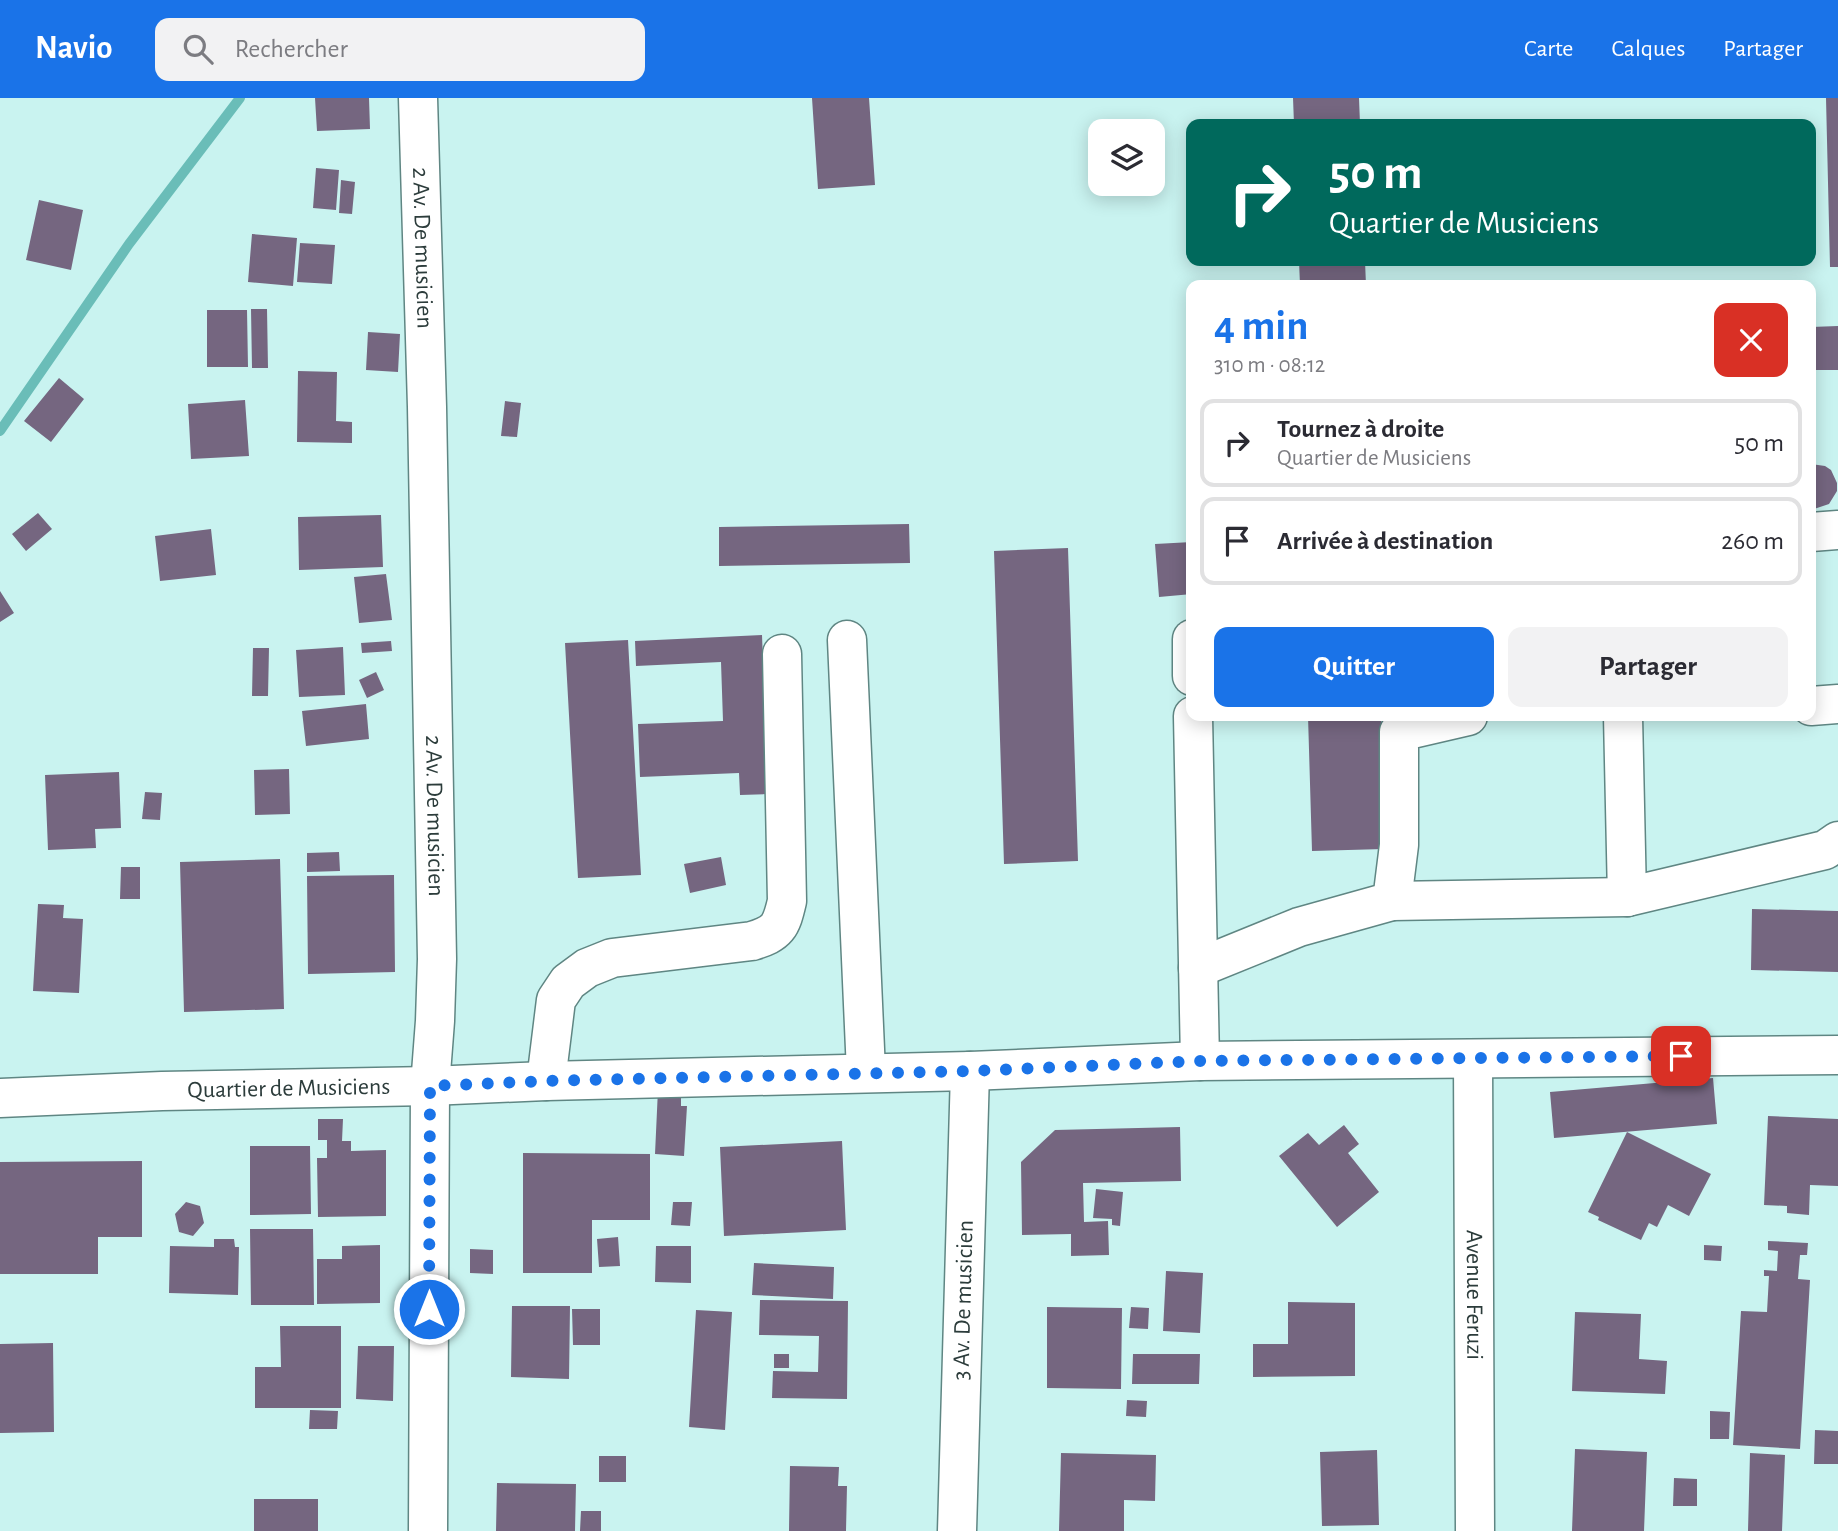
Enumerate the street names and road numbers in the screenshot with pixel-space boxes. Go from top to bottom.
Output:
street label: 2 Av. De musicien [408,167,437,329]
street label: 2 Av. De musicien [421,735,448,897]
street label: Quartier de Musiciens [187,1075,390,1103]
street label: 3 Av. De musicien [949,1220,978,1381]
street label: Avenue Feruzi [1462,1230,1486,1360]

